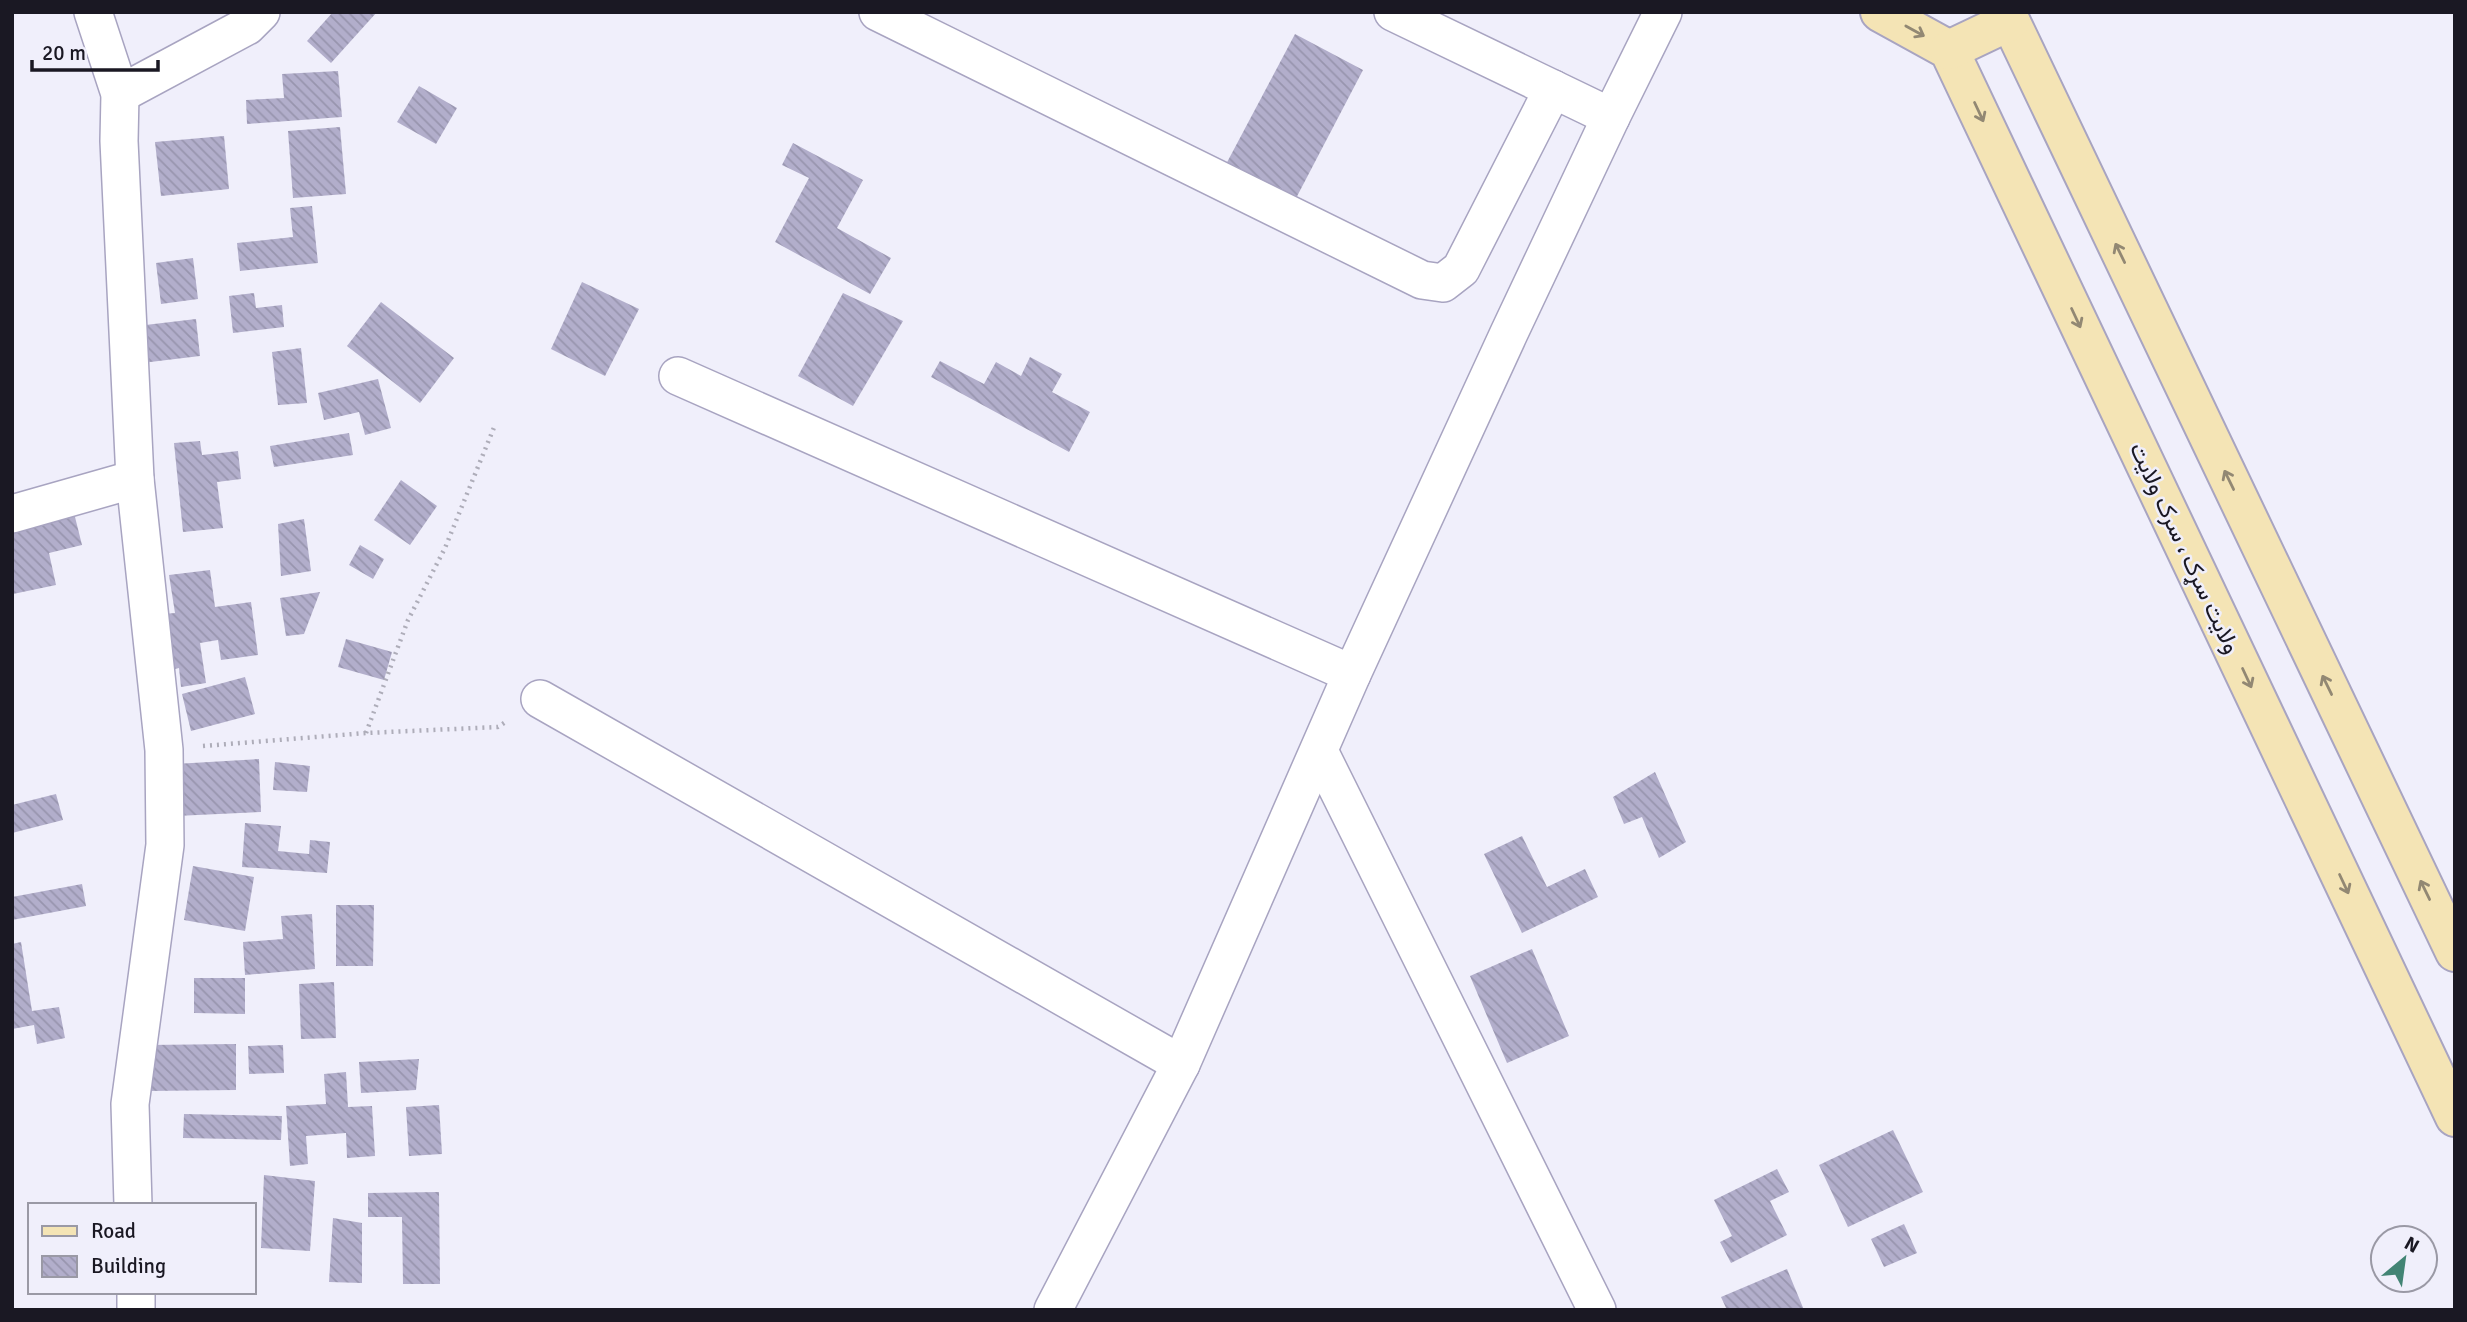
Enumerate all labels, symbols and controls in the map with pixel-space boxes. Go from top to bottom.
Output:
one-way arrow [1904,24,1924,38]
scale bar [32,28,158,72]
text: 20 m [42,40,86,66]
one-way arrow [1972,101,1986,122]
one-way arrow [2113,242,2126,263]
one-way arrow [2070,307,2083,328]
street label: ولایت سړک ، سرک ولایت [2121,438,2247,659]
one-way arrow [2222,470,2235,491]
one-way arrow [2241,667,2254,688]
one-way arrow [2320,675,2333,696]
one-way arrow [2338,873,2352,894]
one-way arrow [2418,880,2432,901]
legend [28,1203,256,1294]
text: Road [91,1218,136,1244]
north arrow [2369,1224,2439,1294]
text: N [2400,1231,2423,1259]
text: Building [91,1253,166,1279]

